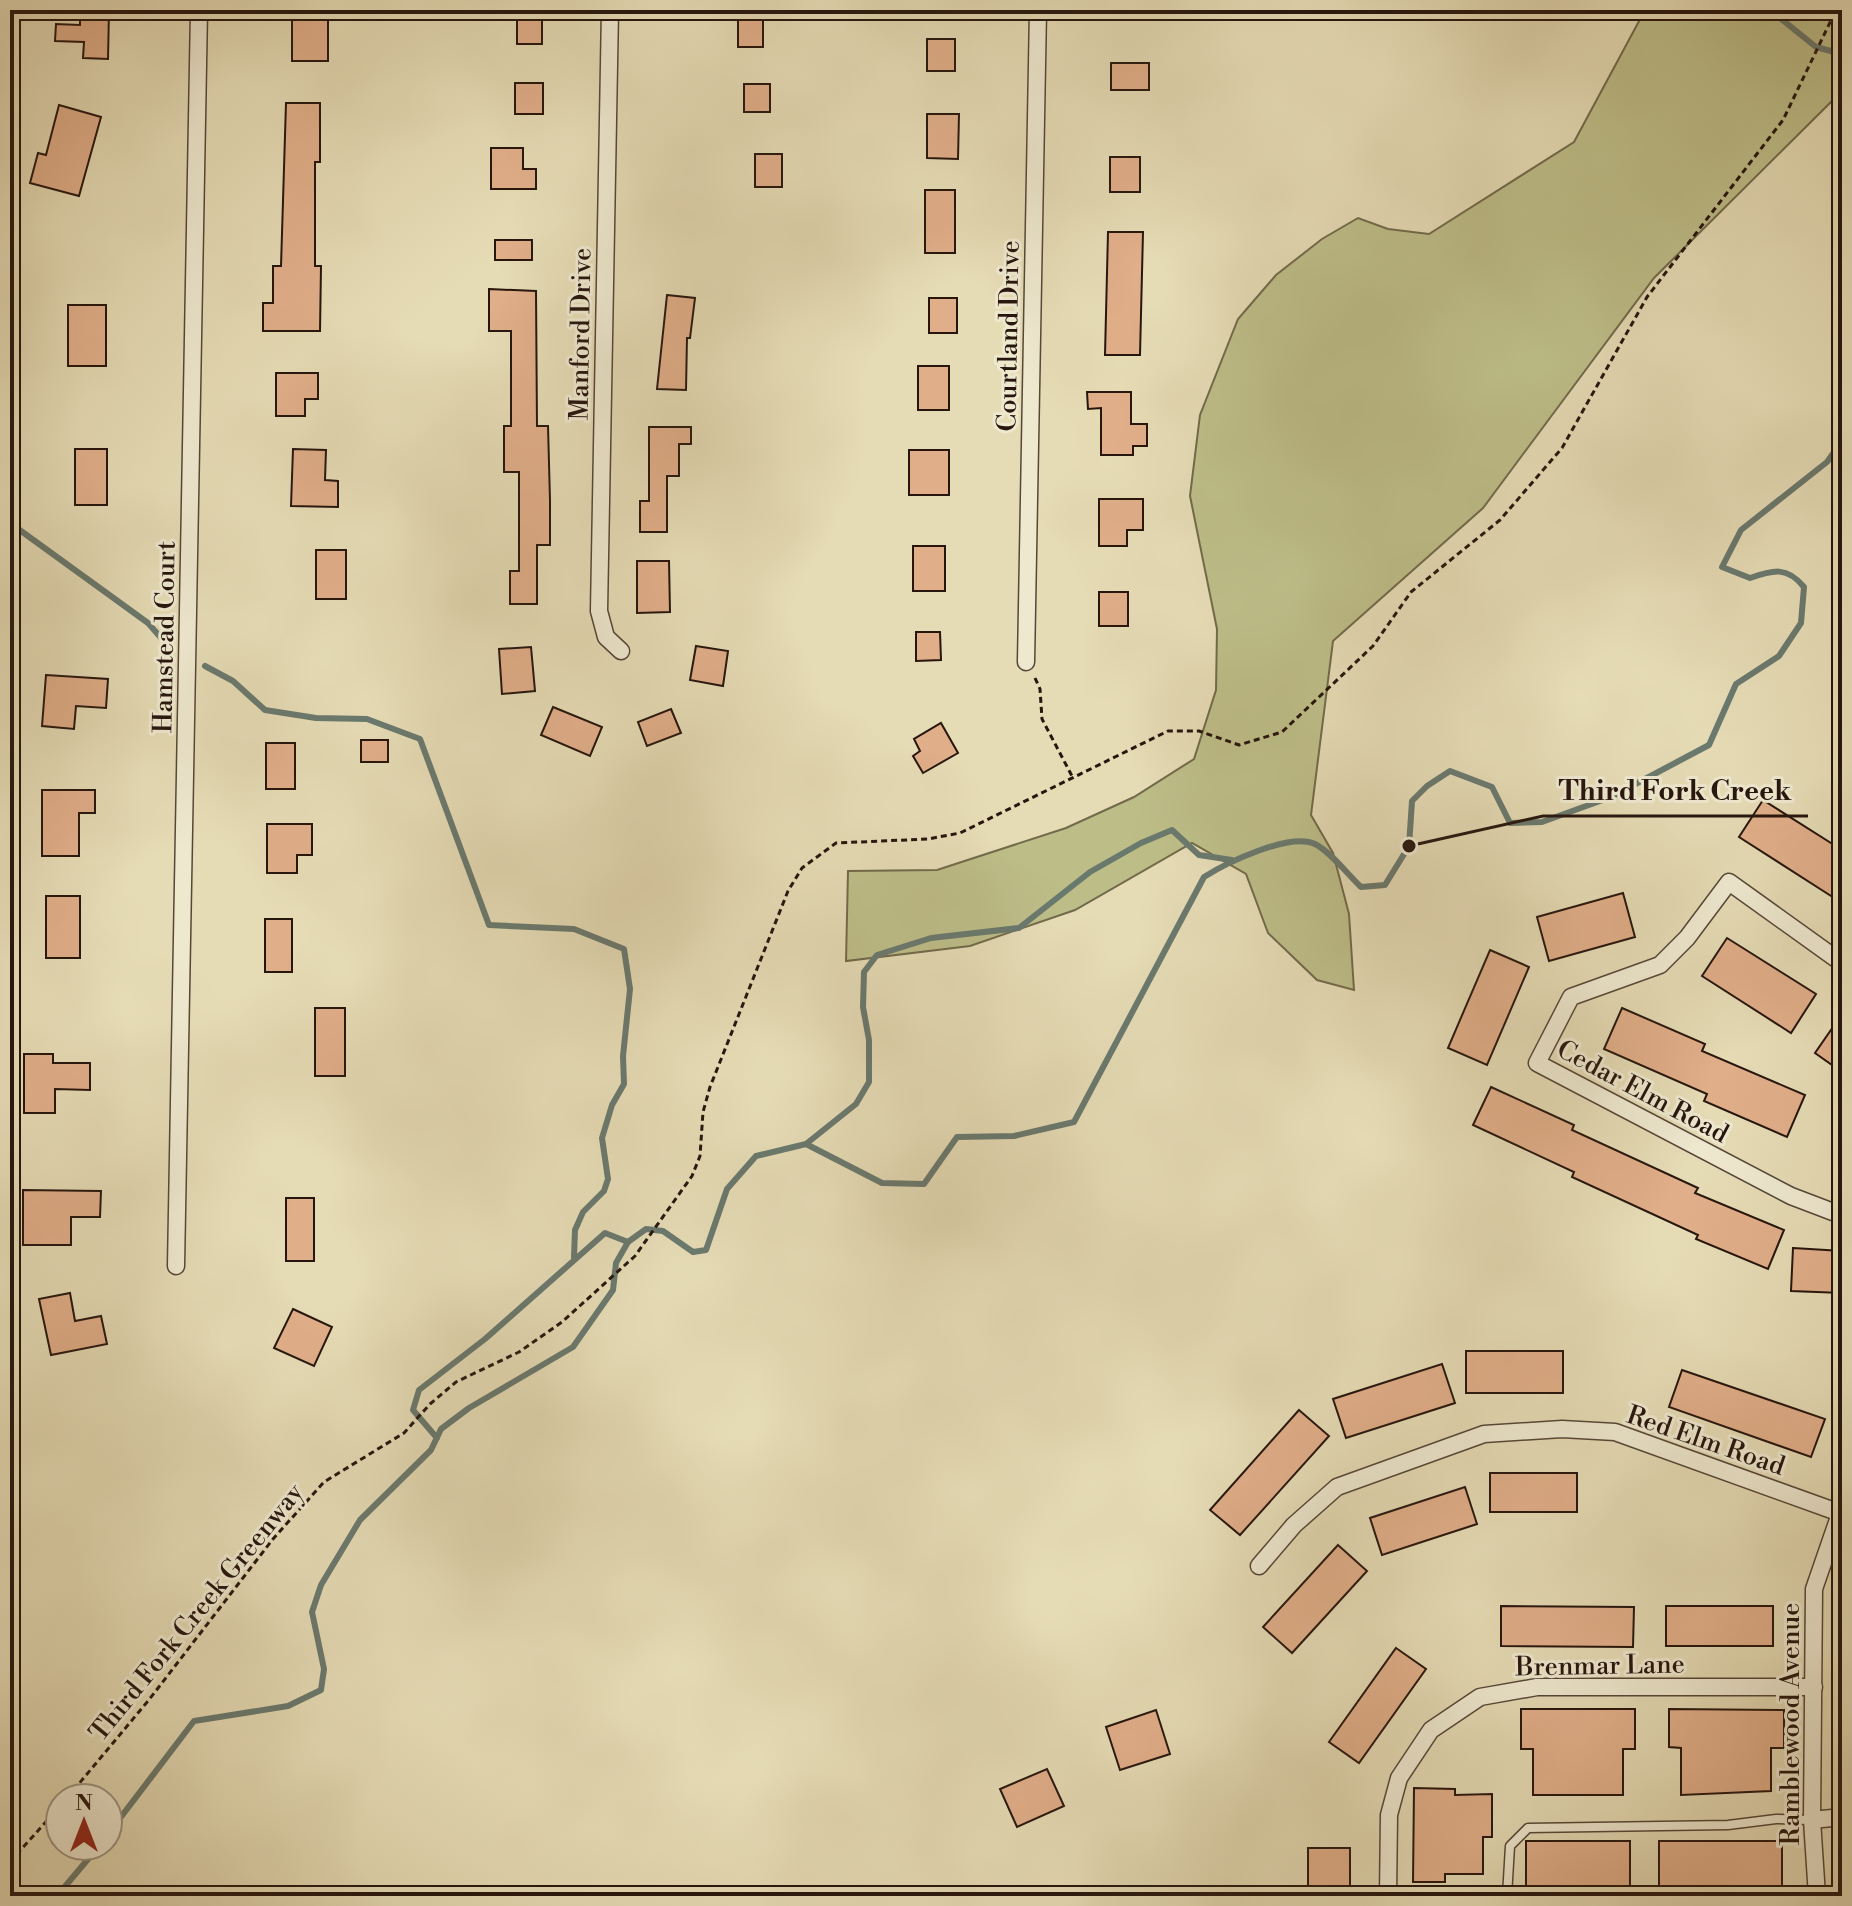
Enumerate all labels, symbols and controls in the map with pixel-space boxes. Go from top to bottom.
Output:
street label: Courtland Drive [991,240,1027,432]
street label: Manford Drive [563,248,599,421]
street label: Hamstead Court [147,541,183,733]
callout: Third Fork Creek [1543,764,1808,816]
text: Third Fork Creek [1559,774,1792,809]
street label: Cedar Elm Road [1551,1033,1734,1151]
street label: Red Elm Road [1622,1399,1789,1483]
street label: Third Fork Creek Greenway [83,1477,311,1748]
street label: Ramblewood Avenue [1775,1603,1807,1845]
street label: Brenmar Lane [1514,1649,1685,1683]
north arrow [44,1782,124,1862]
text: N [75,1790,93,1817]

